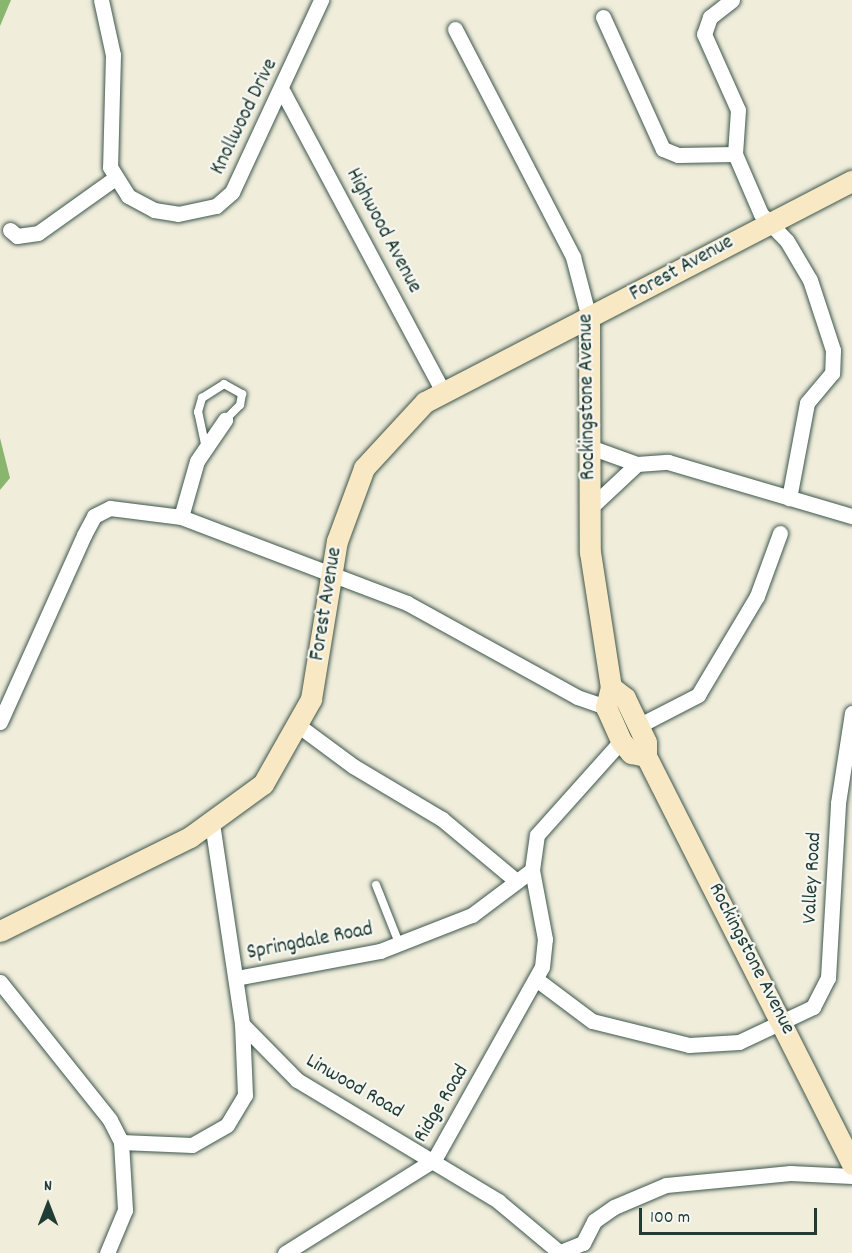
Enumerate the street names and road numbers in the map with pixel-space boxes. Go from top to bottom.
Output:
street label: Knollwood Drive [206,55,284,179]
street label: Highwood Avenue [340,164,426,298]
street label: Forest Avenue [626,230,738,308]
street label: Rockingstone Avenue [574,314,602,480]
street label: Forest Avenue [306,545,348,663]
street label: Valley Road [798,832,828,924]
street label: Rockingstone Avenue [702,879,800,1039]
street label: Springdale Road [245,917,375,967]
street label: Linwood Road [301,1049,407,1125]
street label: Ridge Road [409,1060,475,1148]

